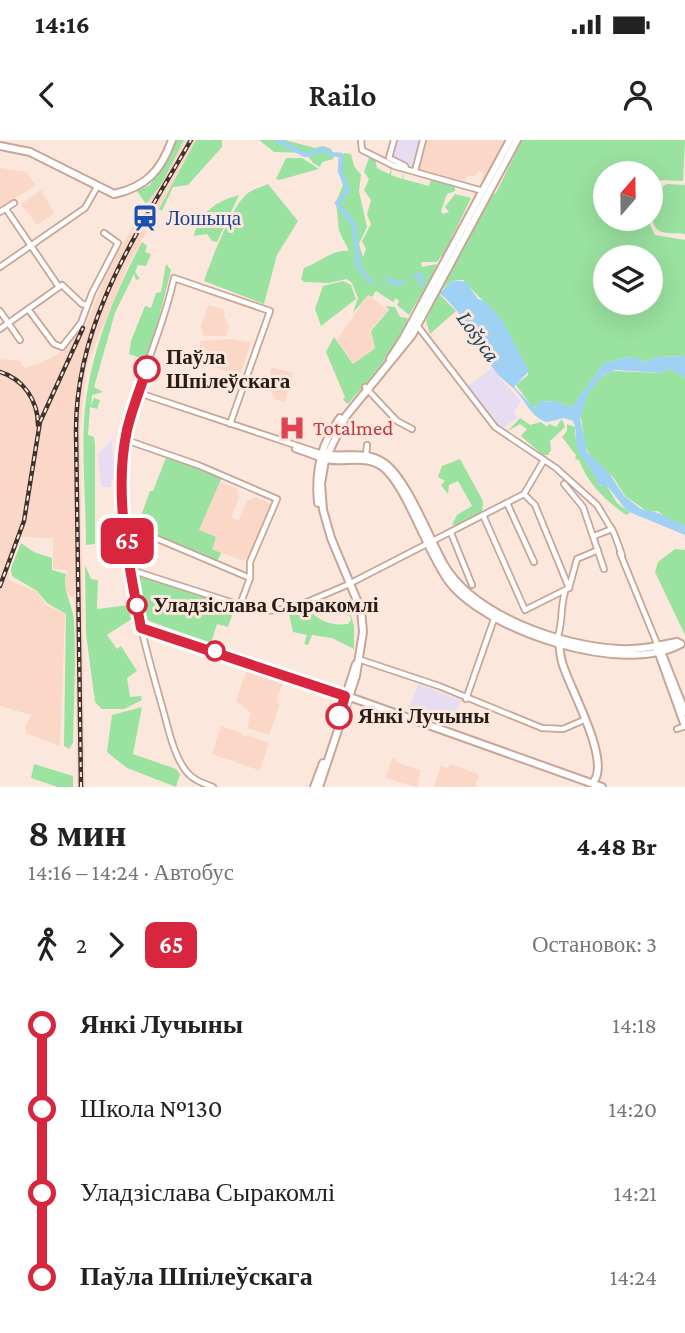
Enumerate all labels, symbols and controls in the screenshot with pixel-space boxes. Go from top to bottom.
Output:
text: 14:16 [35,10,90,39]
icon: back [28,76,66,114]
icon: person [619,76,657,114]
text: Railo [309,77,377,113]
north arrow [593,161,663,231]
map controls [593,161,663,315]
station icon: Лошыца [130,203,160,233]
place label: Лошыца [166,206,242,230]
button: layers [593,245,663,315]
water label: Lošyca [452,305,506,367]
place label: Паўла Шпілеўскага [166,345,291,393]
marker: Паўла Шпілеўскага [134,356,160,382]
hospital icon: Totalmed [277,413,307,443]
place label: Totalmed [313,416,393,440]
line badge: 65 [96,518,158,564]
text: 65 [115,527,139,554]
place label: Уладзіслава Сыракомлі [153,593,379,617]
marker: Уладзіслава Сыракомлі [127,595,147,615]
unlabelled marker [205,641,225,661]
marker: Янкі Лучыны [326,703,352,729]
place label: Янкі Лучыны [358,704,490,728]
text: 8 мин [28,812,126,854]
text: 4.48 Br [576,832,657,861]
text: 14:16 – 14:24 · Автобус [28,859,234,885]
icon: walk [28,926,66,964]
icon: forward [97,926,135,964]
text: 65 [159,931,183,958]
text: Остановок: 3 [532,931,657,957]
text: 2 [76,932,87,958]
text: Янкі Лучыны [80,1010,243,1039]
text: 14:18 [612,1012,657,1038]
text: Школа №130 [80,1094,223,1123]
text: 14:20 [608,1096,657,1122]
text: Уладзіслава Сыракомлі [80,1178,335,1207]
text: 14:21 [614,1180,657,1206]
text: Паўла Шпілеўскага [80,1262,313,1291]
text: 14:24 [610,1264,657,1290]

